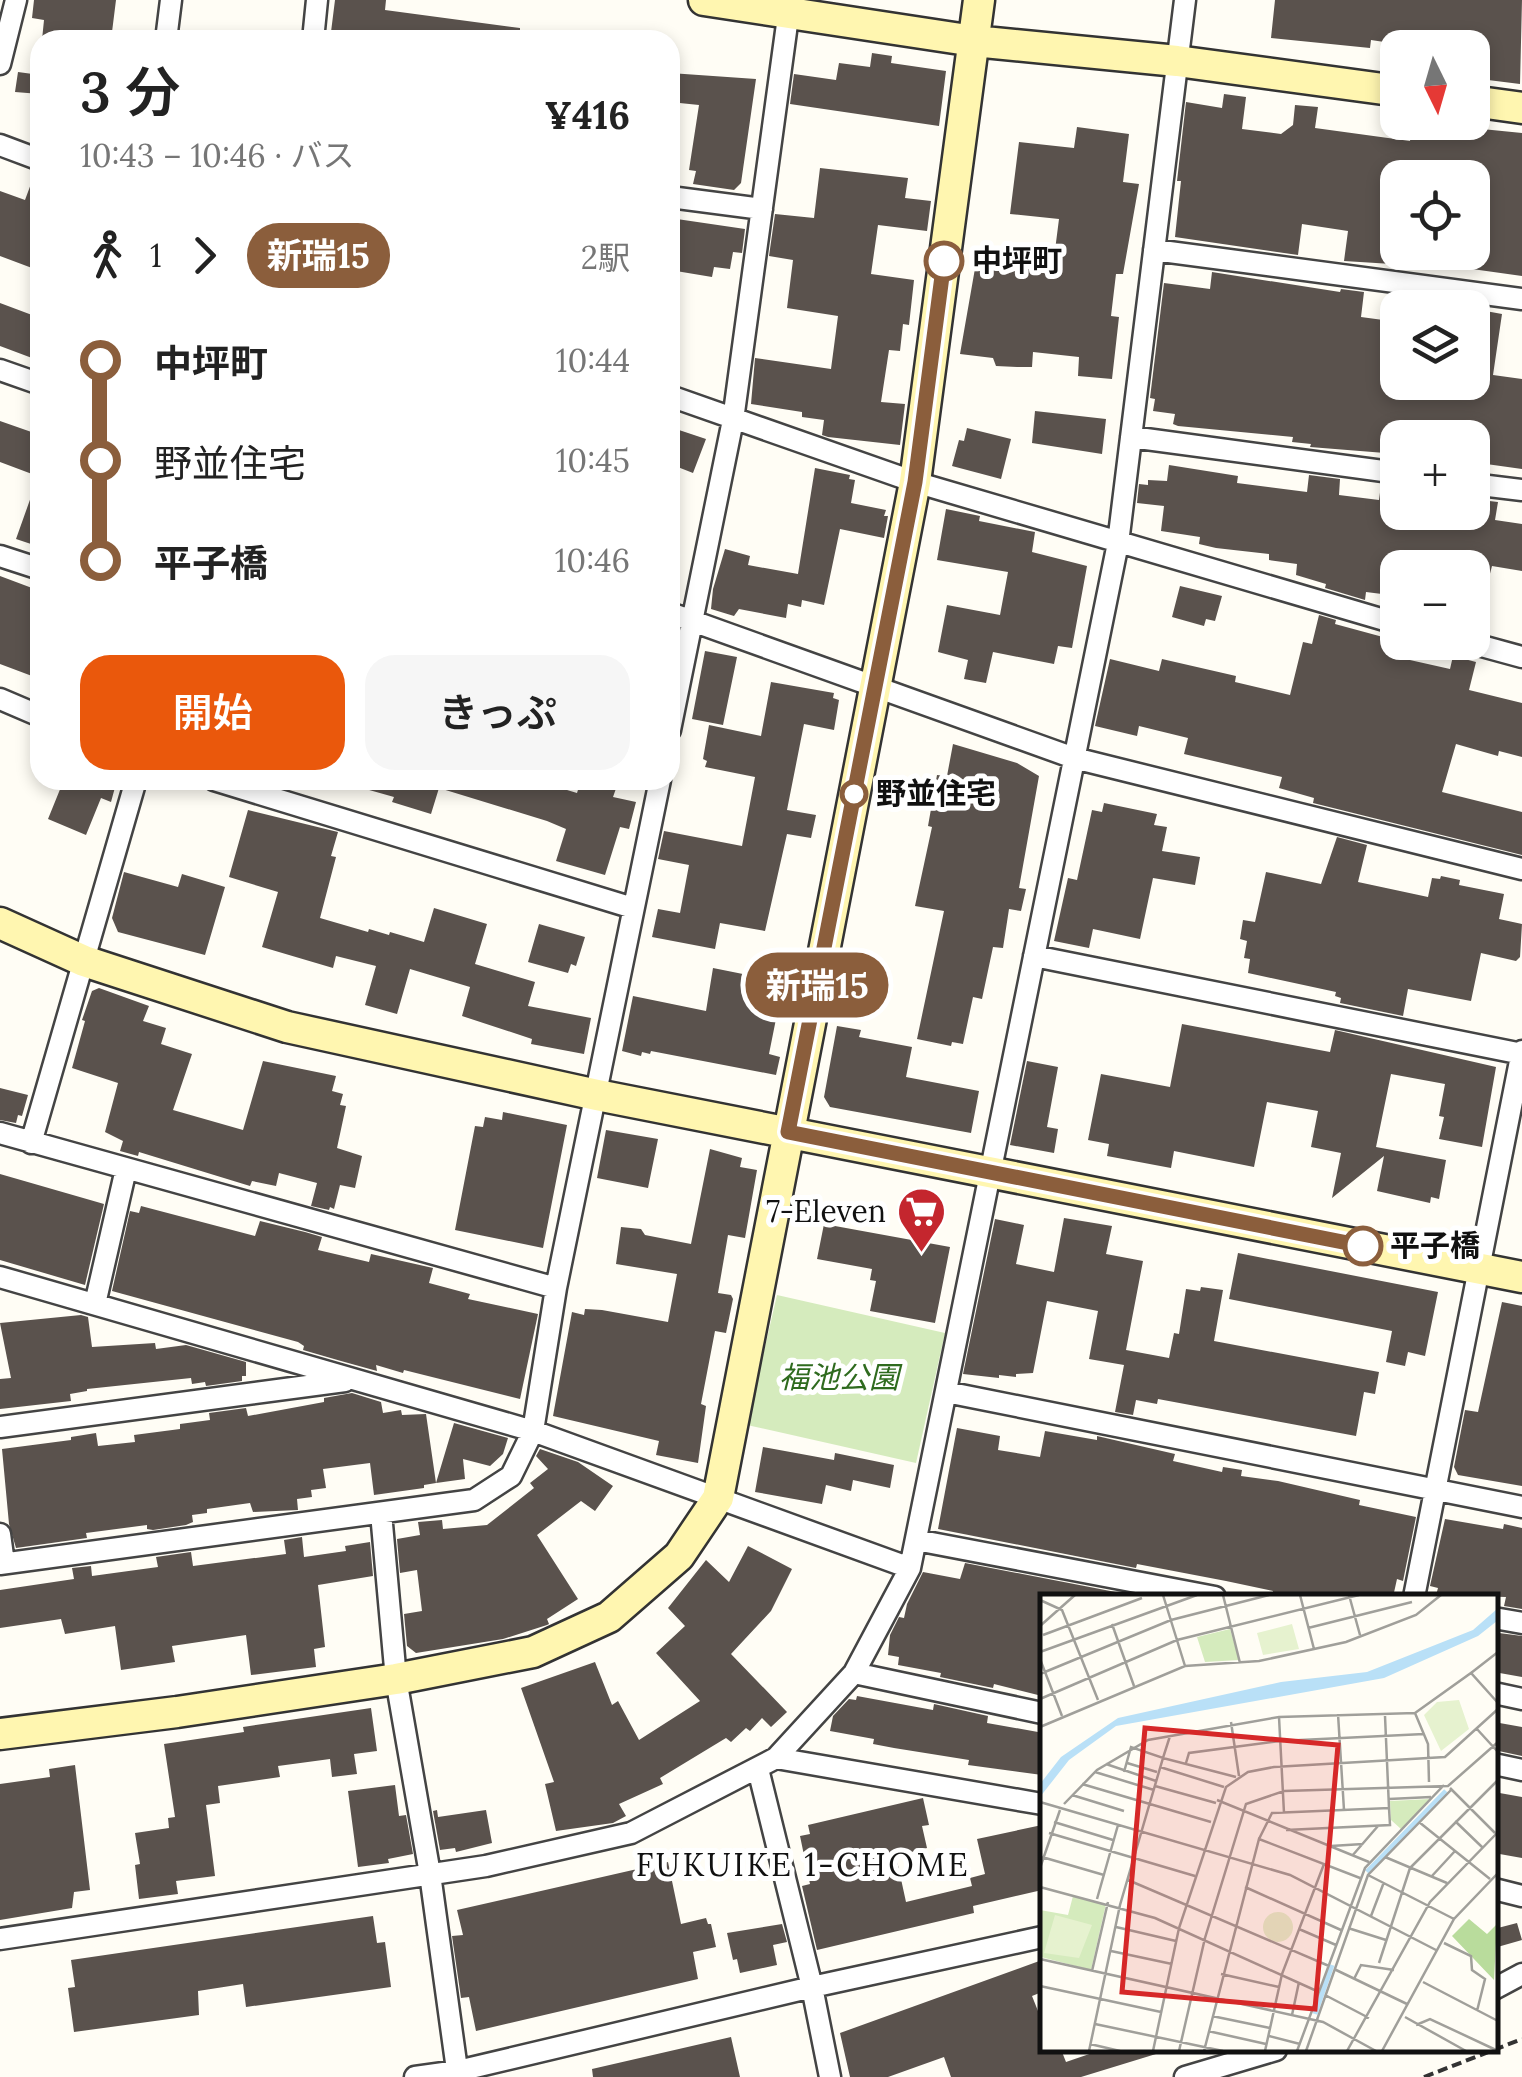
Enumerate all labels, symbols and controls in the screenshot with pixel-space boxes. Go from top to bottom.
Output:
north arrow [1380,30,1490,140]
map controls [1380,30,1490,660]
text: 3 分 [80,57,180,127]
text: ¥416 [544,91,630,139]
text: 10:43 – 10:46 · バス [80,135,355,176]
button: locate [1380,160,1490,270]
icon: walk [80,228,135,283]
icon: forward [177,228,232,283]
text: 新瑞15 [267,233,370,278]
text: 1 [150,235,162,276]
text: 2駅 [581,237,630,278]
place label: 中坪町 [972,241,1062,279]
marker: 中坪町 [925,242,963,280]
button: layers [1380,290,1490,400]
text: 中坪町 [154,339,268,387]
text: 10:44 [556,340,630,381]
button: + [1380,420,1490,530]
text: 野並住宅 [154,439,306,487]
text: 10:45 [556,440,630,481]
text: 平子橋 [154,539,268,587]
text: 10:46 [555,540,630,581]
button: − [1380,550,1490,660]
button: 開始 [80,655,345,770]
button: きっぷ [365,655,630,770]
place label: 野並住宅 [876,774,996,812]
marker: 野並住宅 [841,781,867,807]
line badge: 新瑞15 [747,952,887,1018]
text: 新瑞15 [765,963,869,1008]
supermarket icon: 7-Eleven [895,1186,947,1254]
place label: 7-Eleven [766,1192,886,1230]
place label: 平子橋 [1390,1226,1480,1264]
marker: 平子橋 [1344,1227,1382,1265]
park label: 福池公園 [779,1358,903,1396]
inset map [1040,1594,1497,2052]
district label: FUKUIKE 1-CHOME [636,1844,970,1885]

